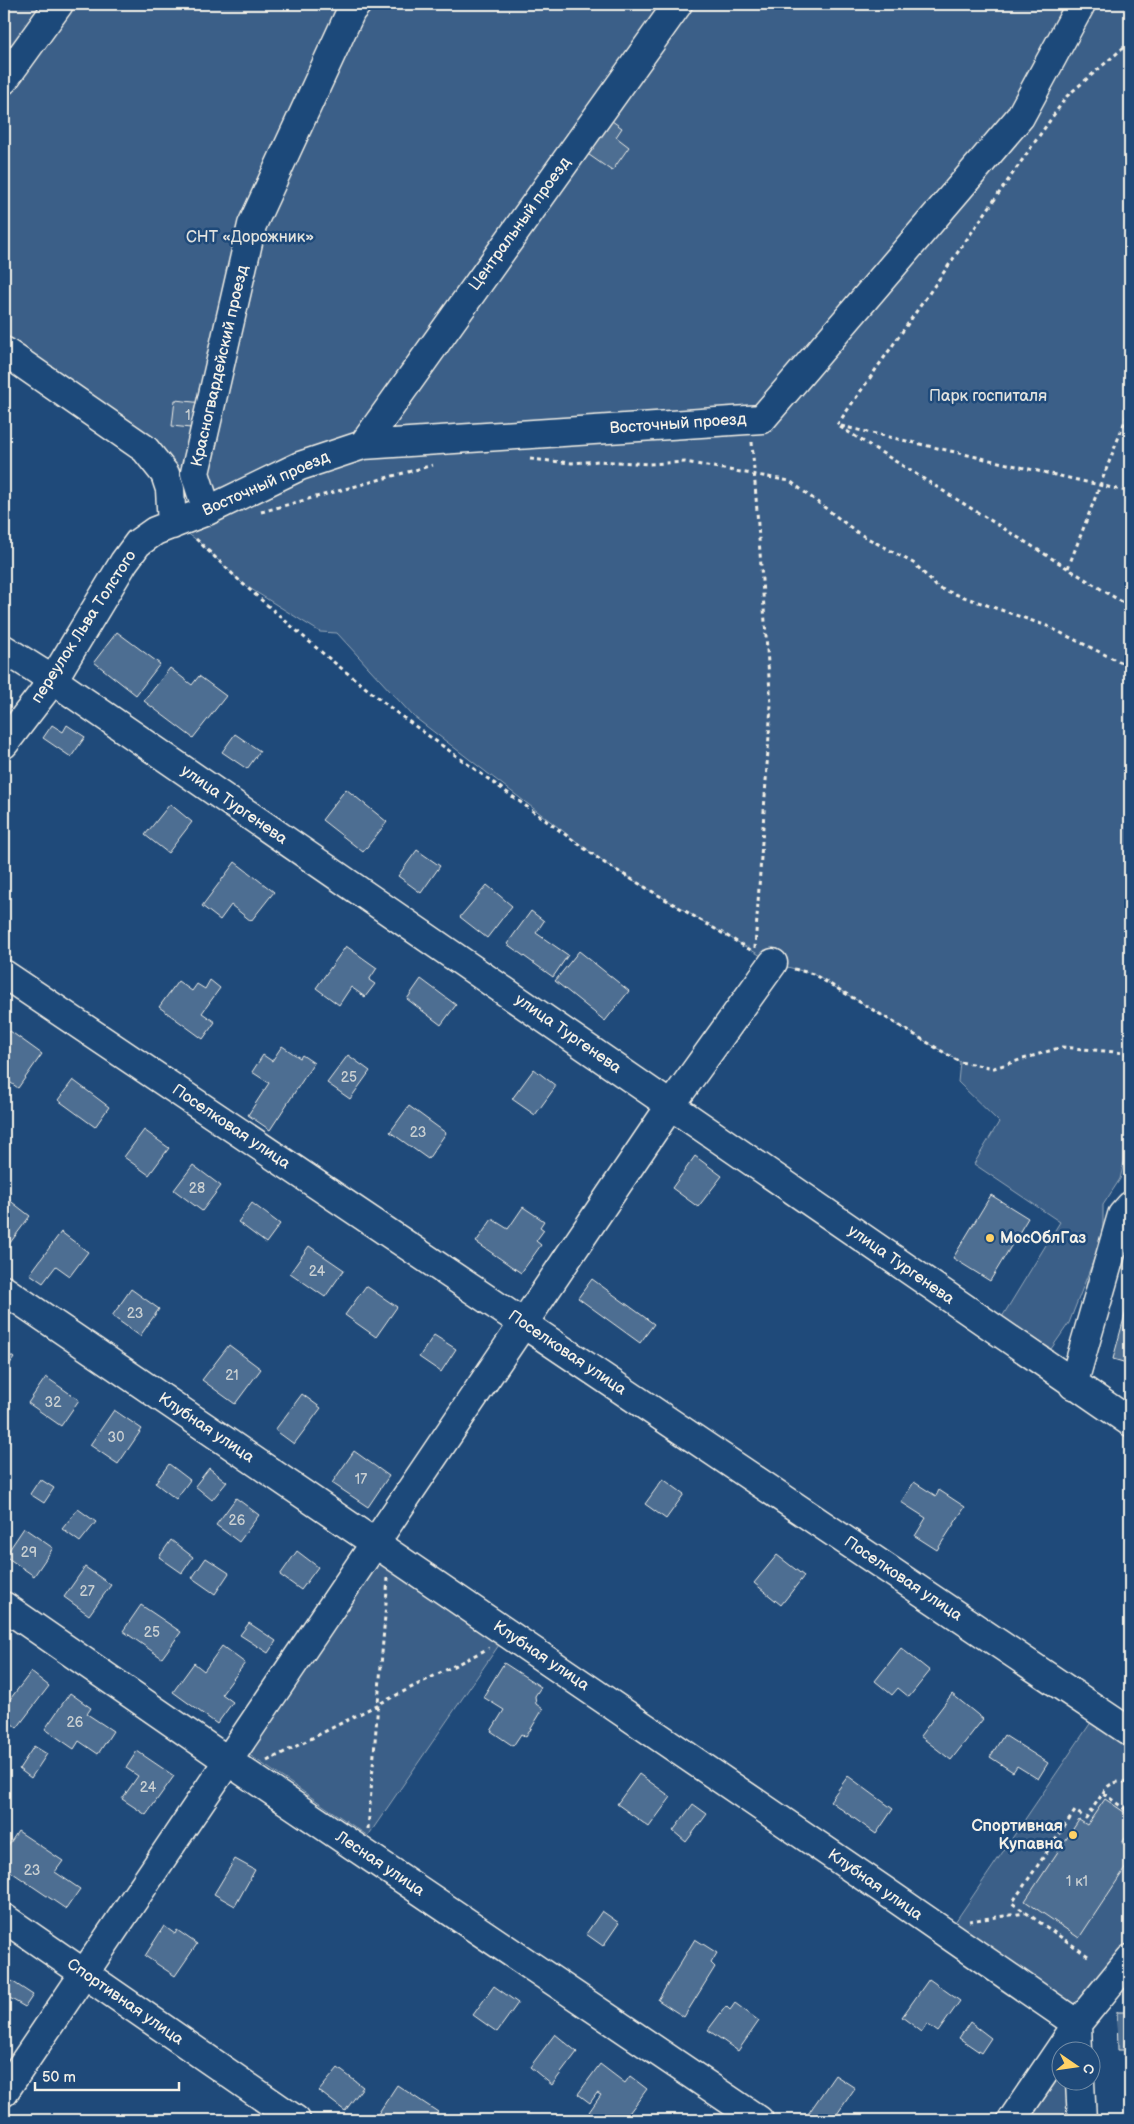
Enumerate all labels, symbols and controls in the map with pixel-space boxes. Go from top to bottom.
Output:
street label: Центральный проезд [465,153,575,294]
park label: СНТ «Дорожник» [186,228,314,247]
street label: Красногвардейский проезд [188,263,253,469]
park label: Парк госпиталя [929,387,1047,406]
house number: 1 [185,407,191,424]
street label: Восточный проезд [609,410,747,438]
street label: Восточный проезд [200,447,333,521]
street label: переулок Льва Толстого [28,547,140,707]
street label: улица Тургенева [177,761,291,849]
street label: улица Тургенева [511,990,625,1078]
house number: 25 [341,1069,357,1086]
street label: Поселковая улица [168,1081,294,1174]
house number: 23 [410,1124,426,1141]
house number: 28 [189,1180,205,1197]
street label: улица Тургенева [844,1221,958,1309]
place label: МосОблГаз [1000,1229,1087,1248]
marker: МосОблГаз [984,1232,996,1244]
house number: 24 [309,1263,326,1280]
house number: 23 [127,1305,143,1322]
street label: Поселковая улица [504,1307,630,1400]
house number: 21 [225,1367,239,1384]
street label: Клубная улица [154,1389,258,1467]
house number: 32 [45,1394,62,1411]
house number: 30 [108,1429,124,1446]
house number: 17 [355,1471,367,1488]
house number: 26 [229,1512,246,1529]
street label: Поселковая улица [840,1533,966,1626]
house number: 29 [21,1544,37,1561]
house number: 27 [79,1583,95,1600]
street label: Клубная улица [489,1617,593,1695]
house number: 25 [144,1624,160,1641]
house number: 26 [67,1714,84,1731]
house number: 24 [140,1779,157,1796]
place label: Спортивная Купавна [971,1817,1064,1854]
street label: Лесная улица [331,1827,428,1901]
marker: Спортивная Купавна [1067,1829,1079,1841]
street label: Клубная улица [824,1845,927,1925]
house number: 23 [24,1862,40,1879]
house number: 1 к1 [1066,1873,1088,1890]
street label: Спортивная улица [63,1955,187,2050]
north arrow [1052,2042,1102,2092]
scale bar [35,2059,179,2091]
text: С [1079,2062,1098,2076]
text: 50 m [42,2068,76,2087]

